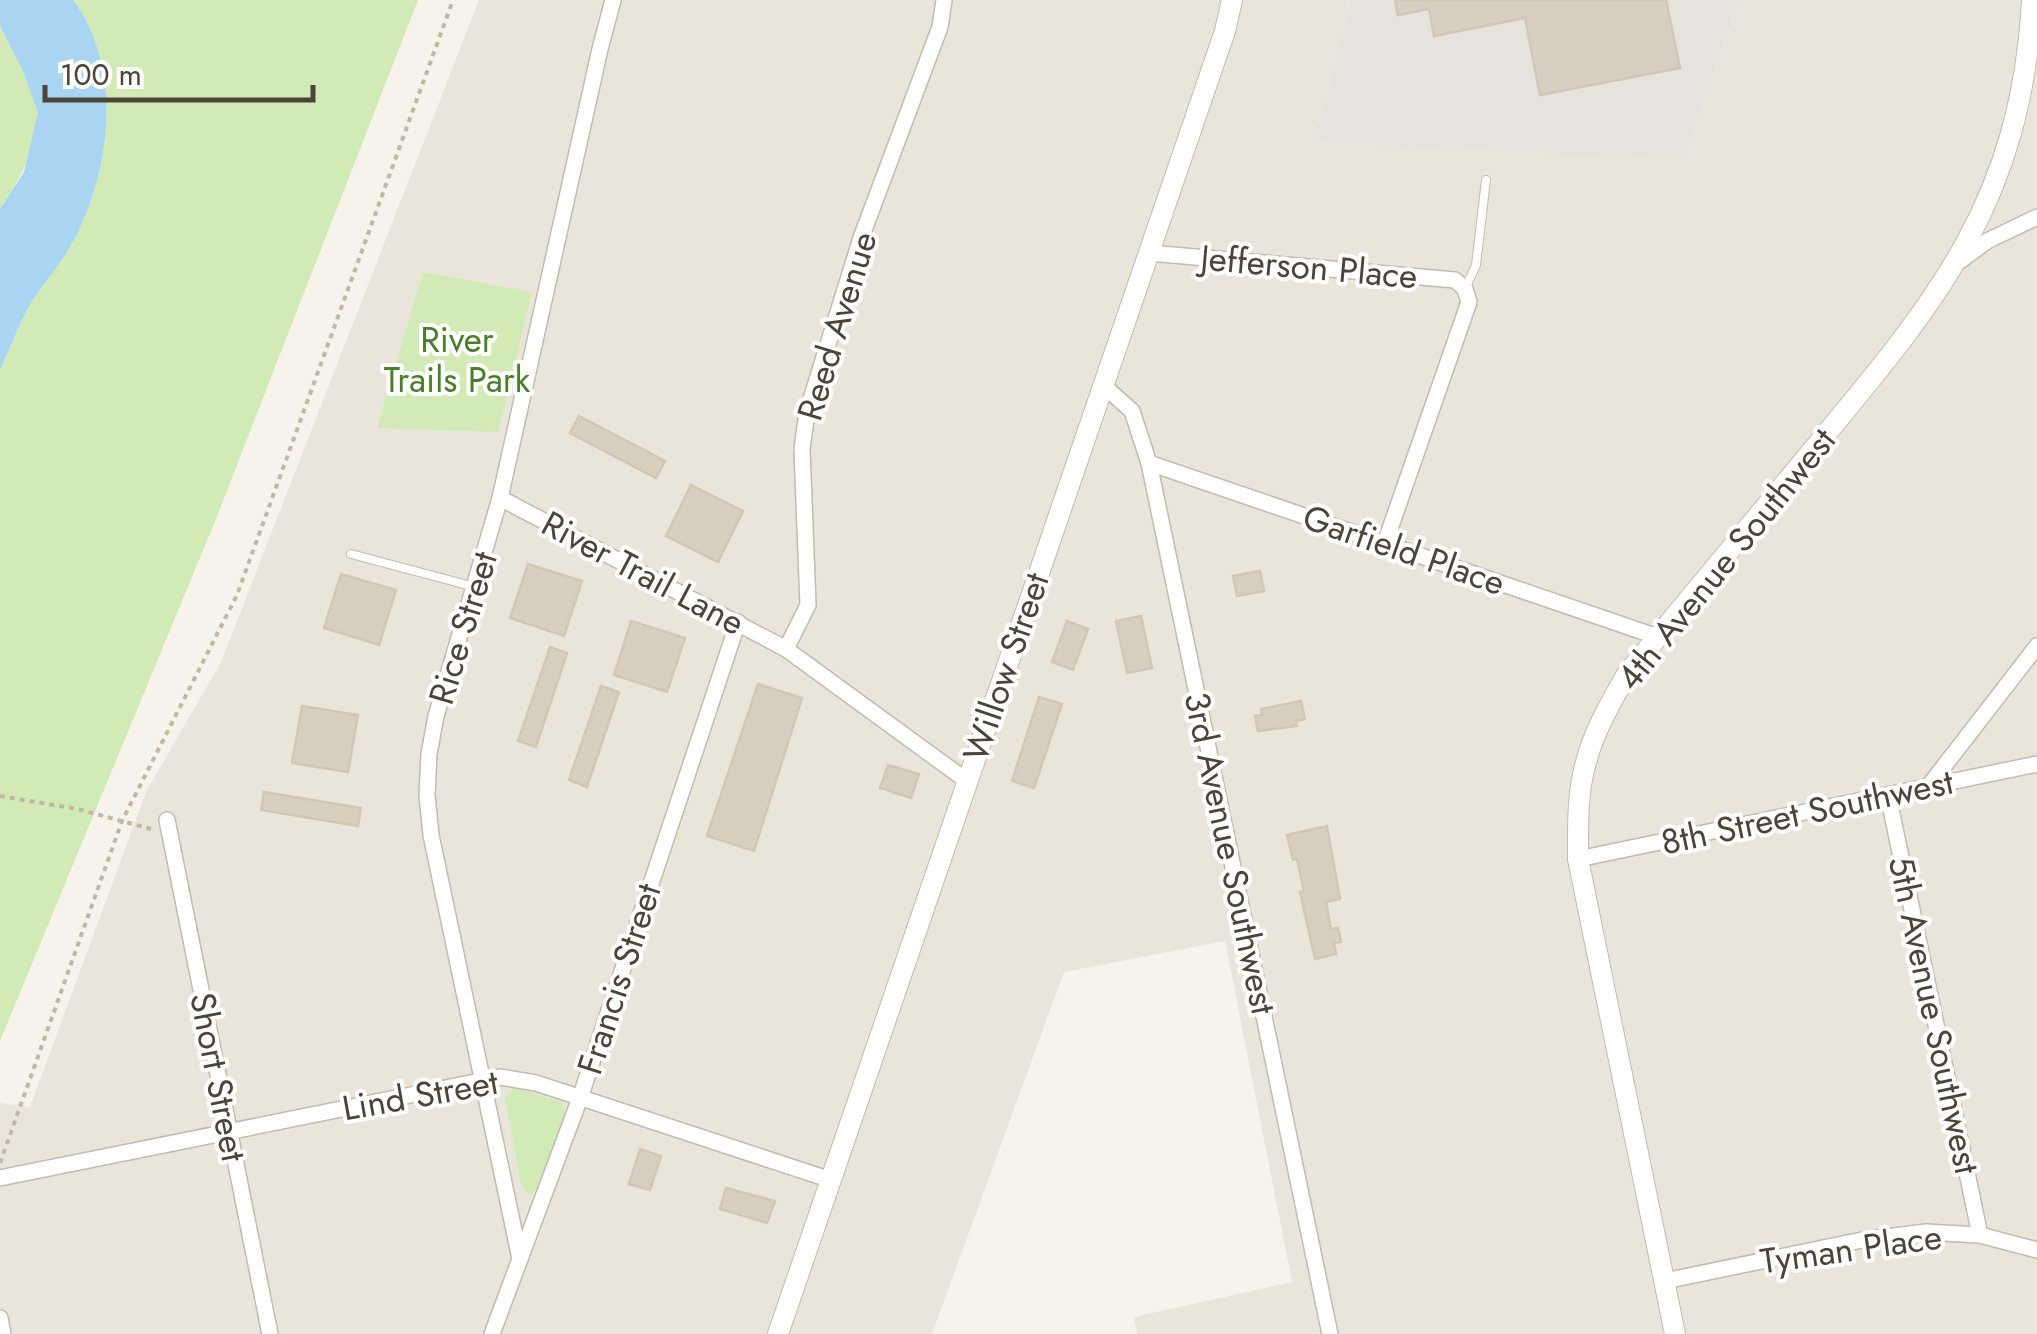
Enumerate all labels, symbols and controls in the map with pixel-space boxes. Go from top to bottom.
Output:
scale bar [45,40,312,102]
text: 100 m [60,53,142,96]
street label: Reed Avenue [785,225,889,427]
street label: Jefferson Place [1195,232,1419,301]
park label: River Trails Park [384,315,531,405]
street label: 4th Avenue Southwest [1605,417,1848,701]
street label: Garfield Place [1296,492,1512,608]
street label: River Trail Lane [533,499,753,647]
street label: Rice Street [416,545,510,711]
street label: Willow Street [950,566,1062,768]
street label: 3rd Avenue Southwest [1171,687,1289,1019]
street label: 8th Street Southwest [1656,756,1958,867]
street label: 5th Avenue Southwest [1876,852,1992,1179]
street label: Francis Street [565,877,674,1081]
street label: Short Street [177,988,259,1166]
street label: Lind Street [338,1057,502,1133]
street label: Tyman Place [1757,1212,1945,1286]

